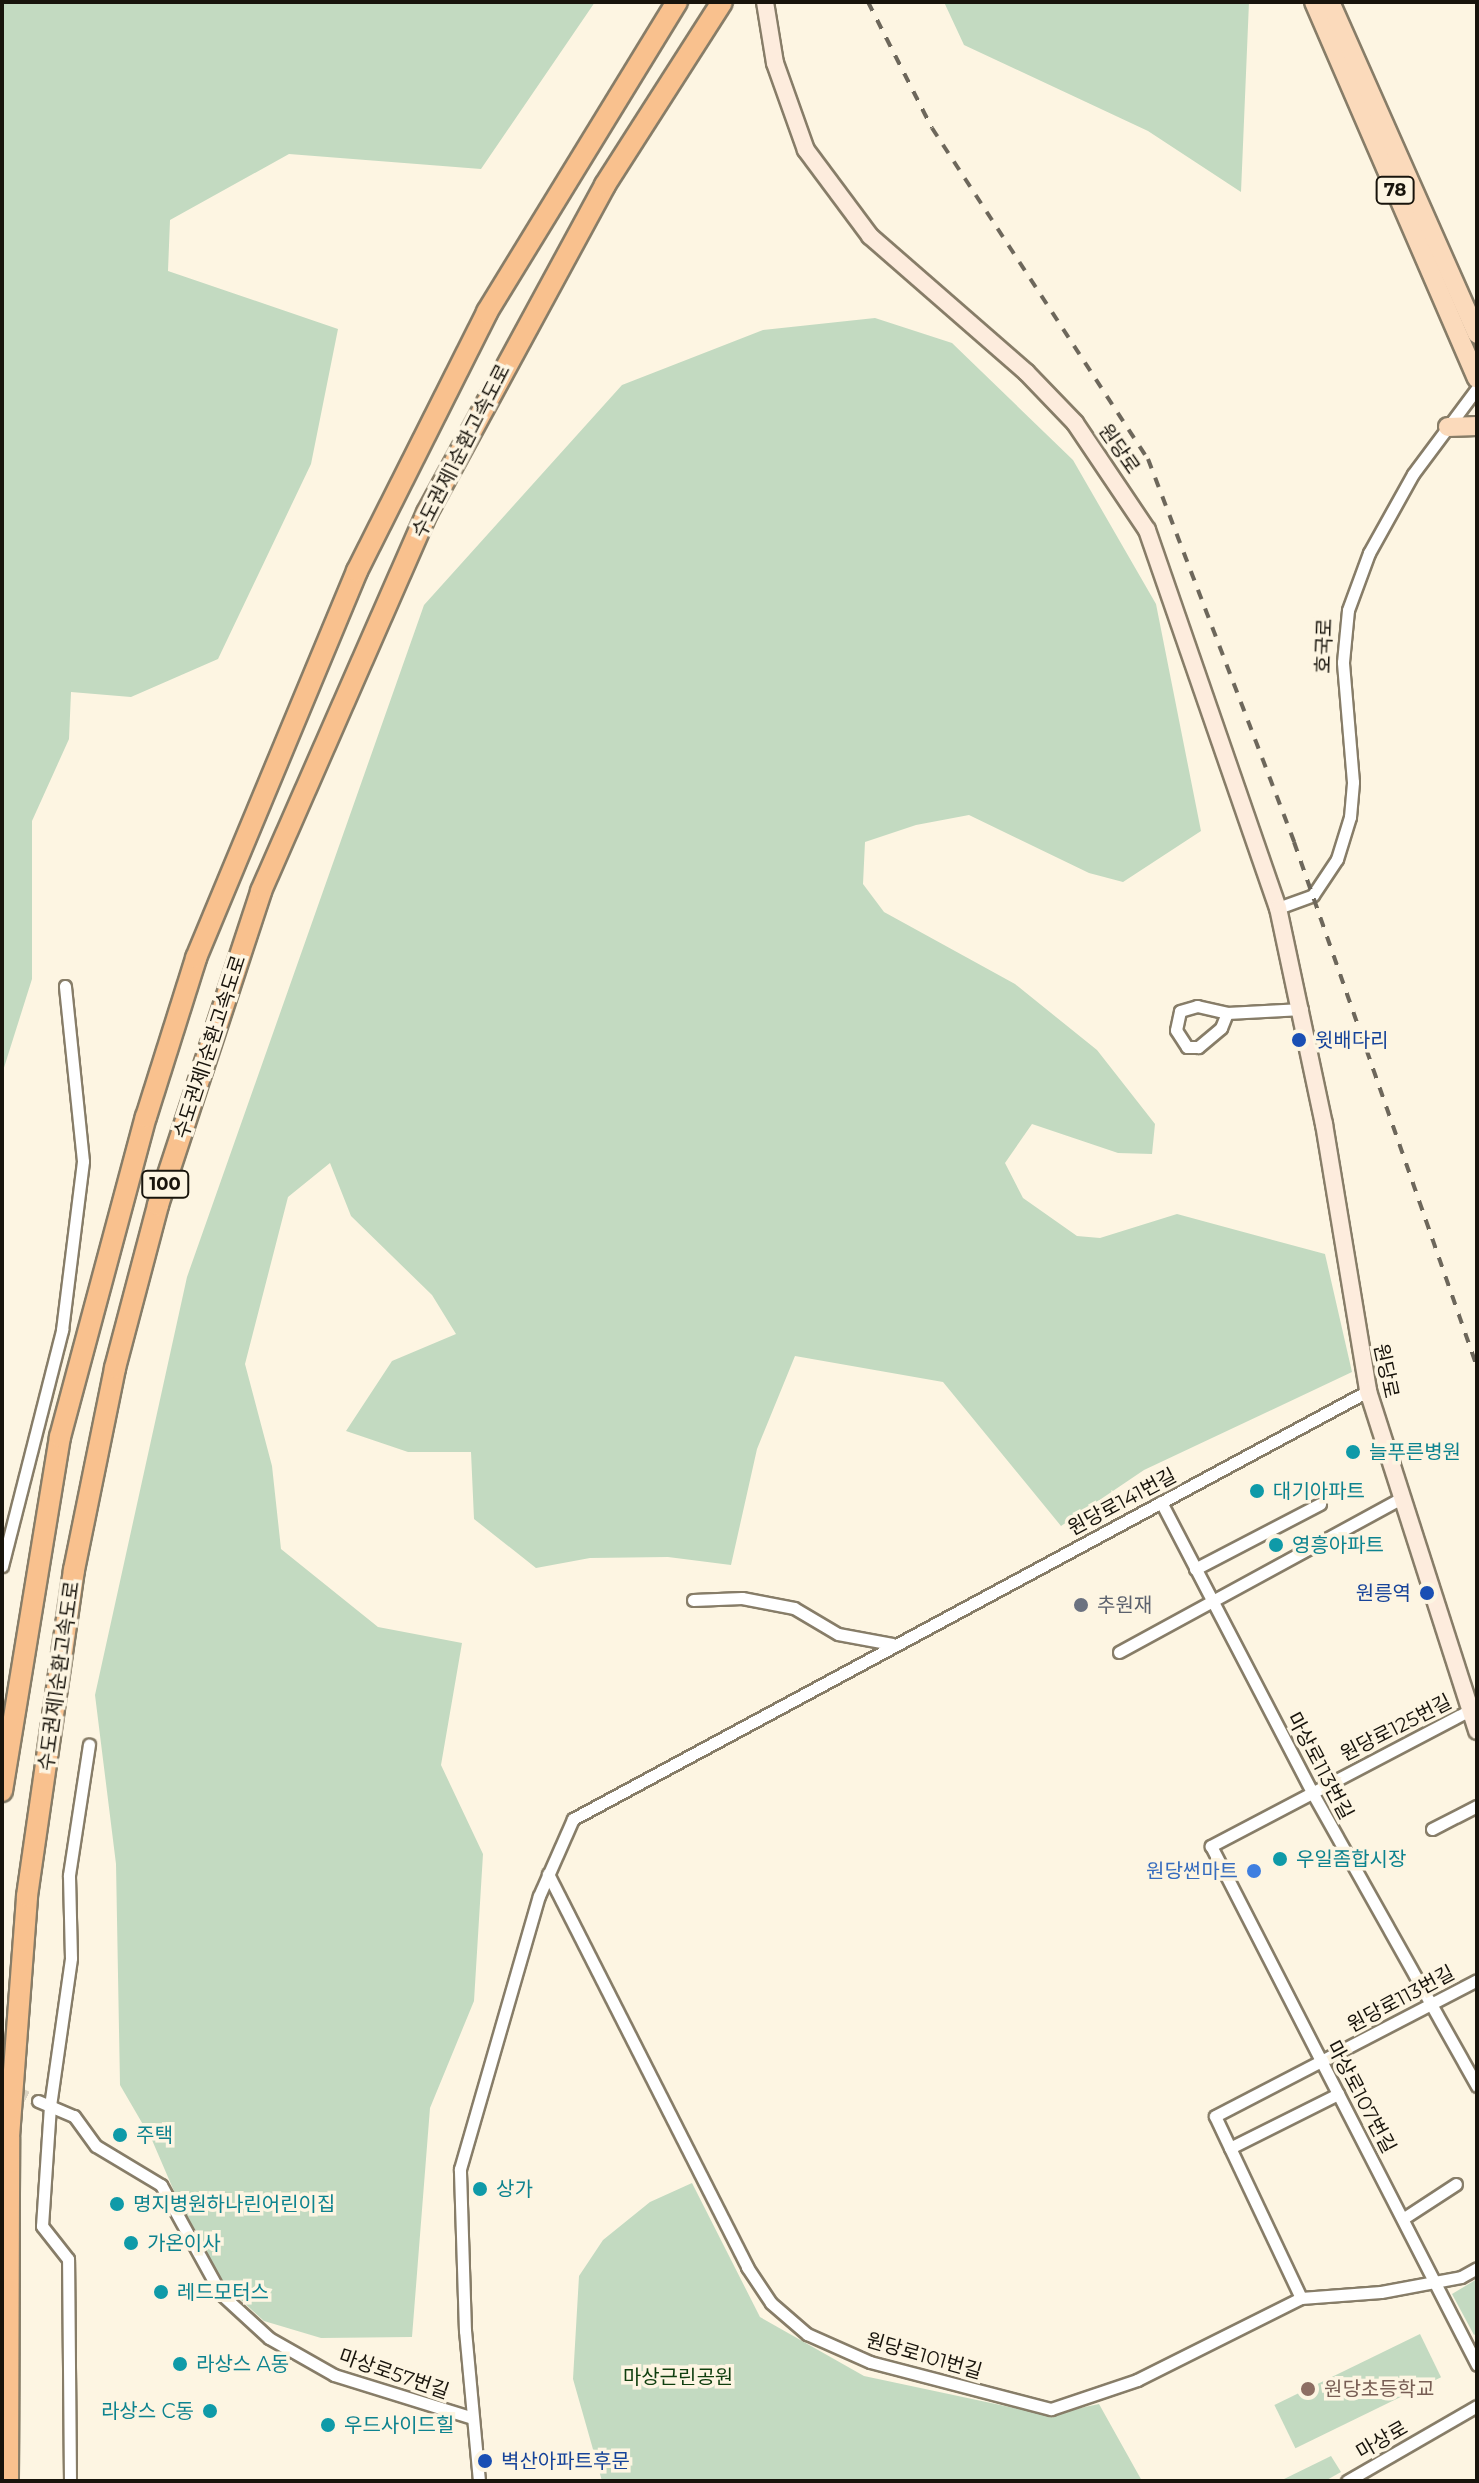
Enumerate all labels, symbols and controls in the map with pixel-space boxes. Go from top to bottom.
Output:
road number: 78 [1375,176,1415,204]
street label: 수도권제1순환고속도로 [407,360,515,542]
street label: 원당로 [1093,420,1145,478]
street label: 호국로 [1311,618,1337,674]
street label: 수도권제1순환고속도로 [169,952,251,1142]
place label: 윗배다리 [1315,1028,1389,1052]
marker: 윗배다리 [1290,1031,1308,1049]
road number: 100 [141,1170,189,1198]
street label: 원당로 [1369,1342,1403,1400]
place label: 늘푸른병원 [1369,1440,1461,1464]
marker: 늘푸른병원 [1344,1443,1362,1461]
street label: 원당로141번길 [1064,1463,1180,1541]
place label: 대기아파트 [1273,1479,1365,1503]
marker: 대기아파트 [1248,1482,1266,1500]
place label: 영흥아파트 [1292,1533,1384,1557]
marker: 영흥아파트 [1267,1536,1285,1554]
street label: 수도권제1순환고속도로 [34,1580,84,1772]
place label: 원릉역 [1356,1581,1411,1605]
marker: 원릉역 [1418,1584,1436,1602]
place label: 추원재 [1097,1593,1152,1617]
marker: 추원재 [1072,1596,1090,1614]
street label: 원당로125번길 [1336,1690,1456,1766]
street label: 마상로113번길 [1282,1708,1358,1824]
place label: 우일좀합시장 [1296,1847,1406,1871]
marker: 우일좀합시장 [1271,1850,1289,1868]
place label: 원당썬마트 [1146,1859,1238,1883]
marker: 원당썬마트 [1245,1862,1263,1880]
street label: 원당로113번길 [1343,1961,1459,2037]
street label: 마상로107번길 [1321,2037,1401,2157]
place label: 주택 [136,2123,173,2147]
marker: 주택 [111,2126,129,2144]
place label: 상가 [496,2177,533,2201]
marker: 상가 [471,2180,489,2198]
place label: 명지병원하나린어린이집 [133,2192,335,2216]
marker: 명지병원하나린어린이집 [108,2195,126,2213]
place label: 가온이사 [147,2231,221,2255]
marker: 가온이사 [122,2234,140,2252]
place label: 레드모터스 [177,2280,269,2304]
marker: 레드모터스 [152,2283,170,2301]
street label: 원당로101번길 [863,2328,985,2384]
street label: 마상로57번길 [336,2344,452,2404]
place label: 라상스 A동 [196,2352,289,2376]
marker: 라상스 A동 [171,2355,189,2373]
park label: 마상근린공원 [623,2365,733,2389]
place label: 원당초등학교 [1324,2377,1434,2401]
marker: 원당초등학교 [1299,2380,1317,2398]
place label: 라상스 C동 [101,2399,194,2423]
marker: 라상스 C동 [201,2402,219,2420]
place label: 우드사이드힐 [344,2413,454,2437]
marker: 우드사이드힐 [319,2416,337,2434]
street label: 마상로 [1352,2416,1412,2464]
place label: 벽산아파트후문 [501,2449,630,2473]
marker: 벽산아파트후문 [476,2452,494,2470]

